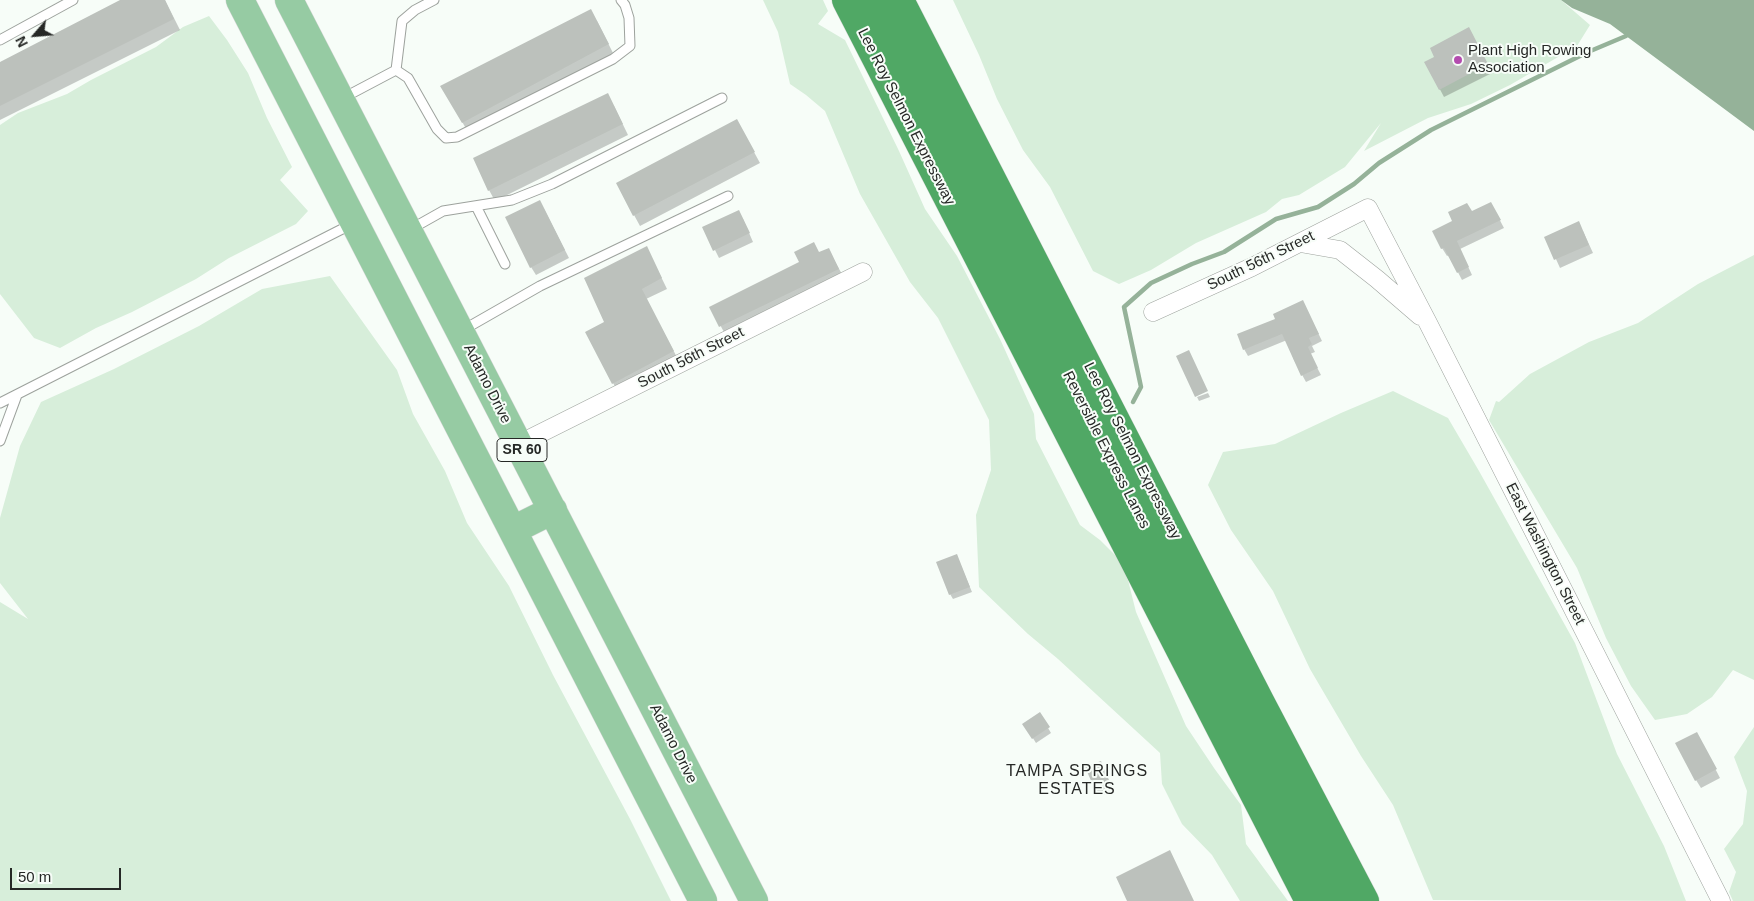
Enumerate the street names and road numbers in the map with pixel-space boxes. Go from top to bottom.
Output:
street label: Lee Roy Selmon Expressway [854,26,958,208]
street label: South 56th Street [1205,227,1317,295]
street label: South 56th Street [635,323,747,393]
street label: Adamo Drive [459,341,515,427]
street label: Lee Roy Selmon Expressway [1080,360,1184,542]
street label: Reversible Express Lanes [1058,368,1154,532]
road number: SR 60 [497,438,547,462]
street label: East Washington Street [1501,480,1589,628]
street label: Adamo Drive [645,701,701,787]

